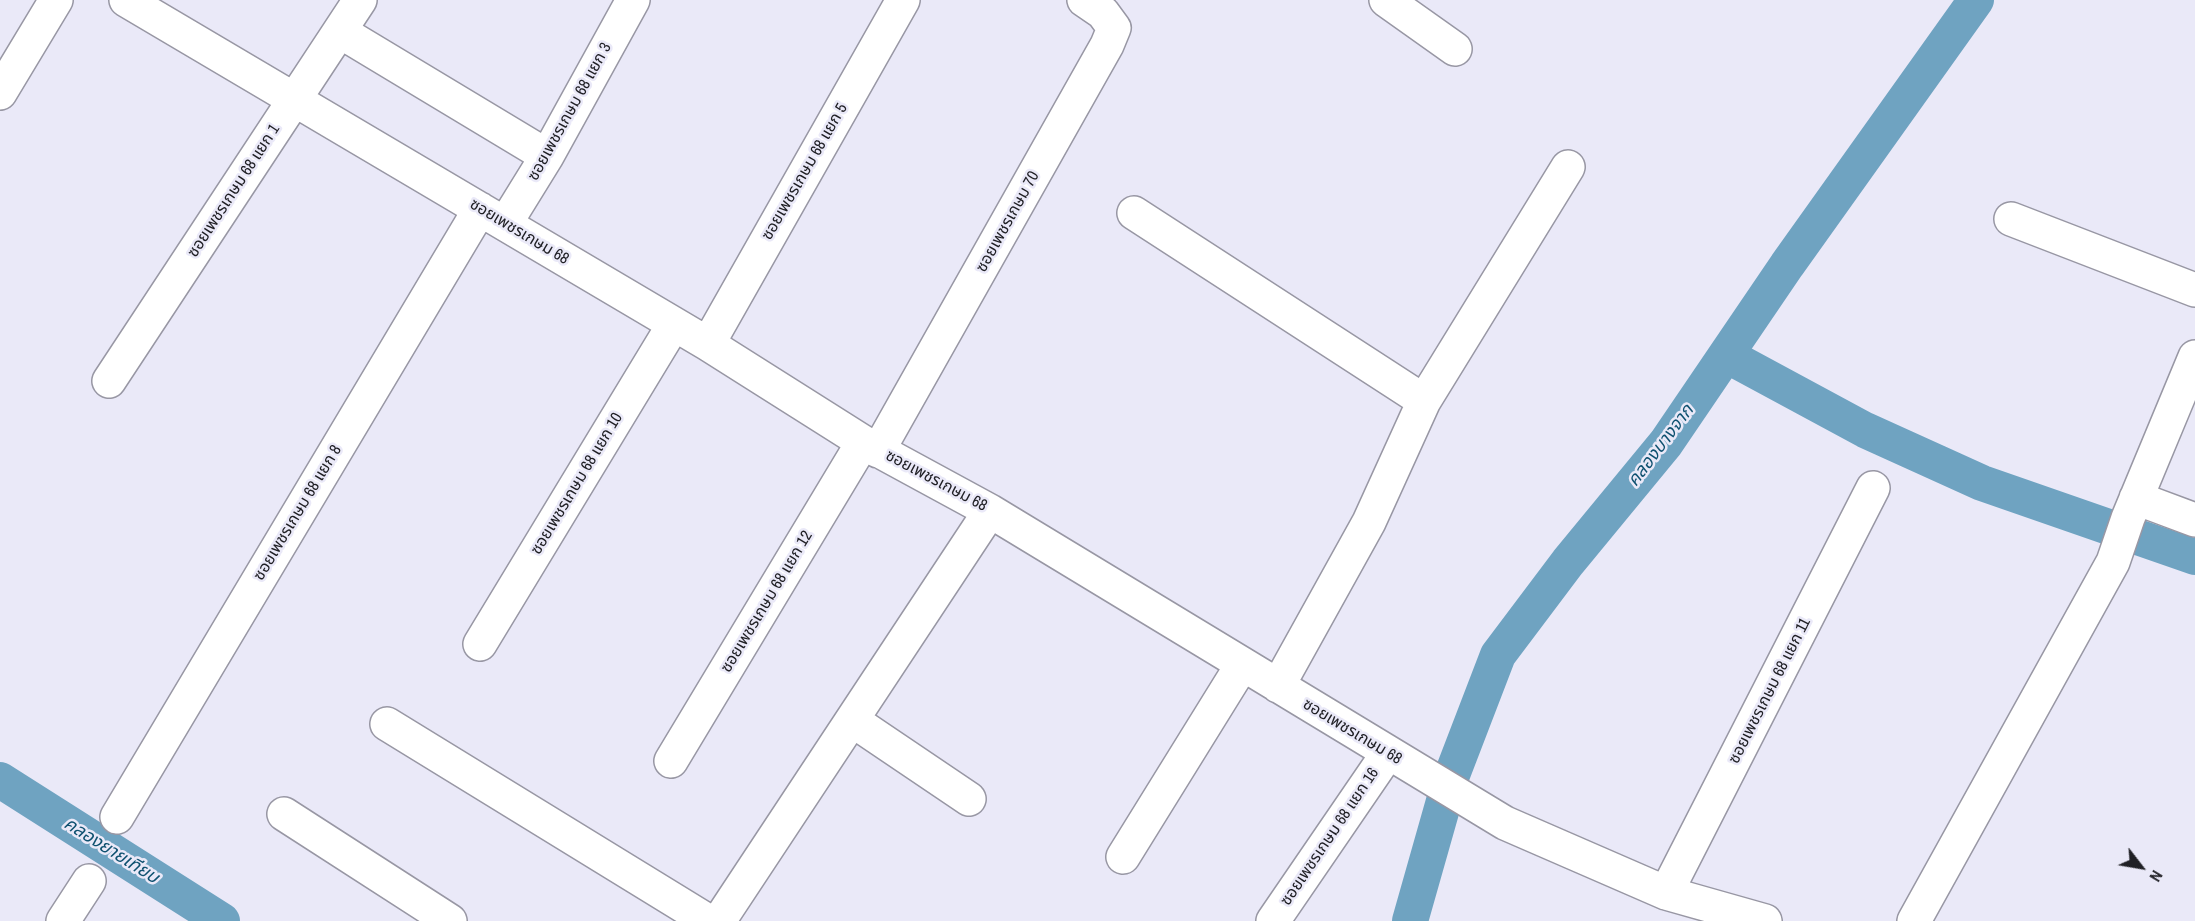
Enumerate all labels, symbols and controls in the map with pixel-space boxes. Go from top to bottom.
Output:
street label: ซอยเพชรเกษม 68 แยก 3 [524,40,616,184]
street label: ซอยเพชรเกษม 68 แยก 5 [758,100,852,244]
street label: ซอยเพชรเกษม 68 แยก 1 [184,121,284,261]
street label: ซอยเพชรเกษม 70 [972,168,1044,276]
street label: ซอยเพชรเกษม 68 [466,195,572,269]
water label: คลองบางจาก [1623,401,1699,491]
street label: ซอยเพชรเกษม 68 แยก 10 [527,410,627,558]
street label: ซอยเพชรเกษม 68 แยก 8 [250,442,346,584]
street label: ซอยเพชรเกษม 68 [882,446,990,516]
street label: ซอยเพชรเกษม 68 แยก 12 [717,528,817,676]
street label: ซอยเพชรเกษม 68 แยก 11 [1725,615,1815,767]
street label: ซอยเพชรเกษม 68 [1299,695,1405,769]
street label: ซอยเพชรเกษม 68 แยก 16 [1277,764,1383,910]
water label: คลองยายเทียบ [60,813,162,889]
north arrow [2111,837,2171,897]
text: N [2145,867,2168,886]

